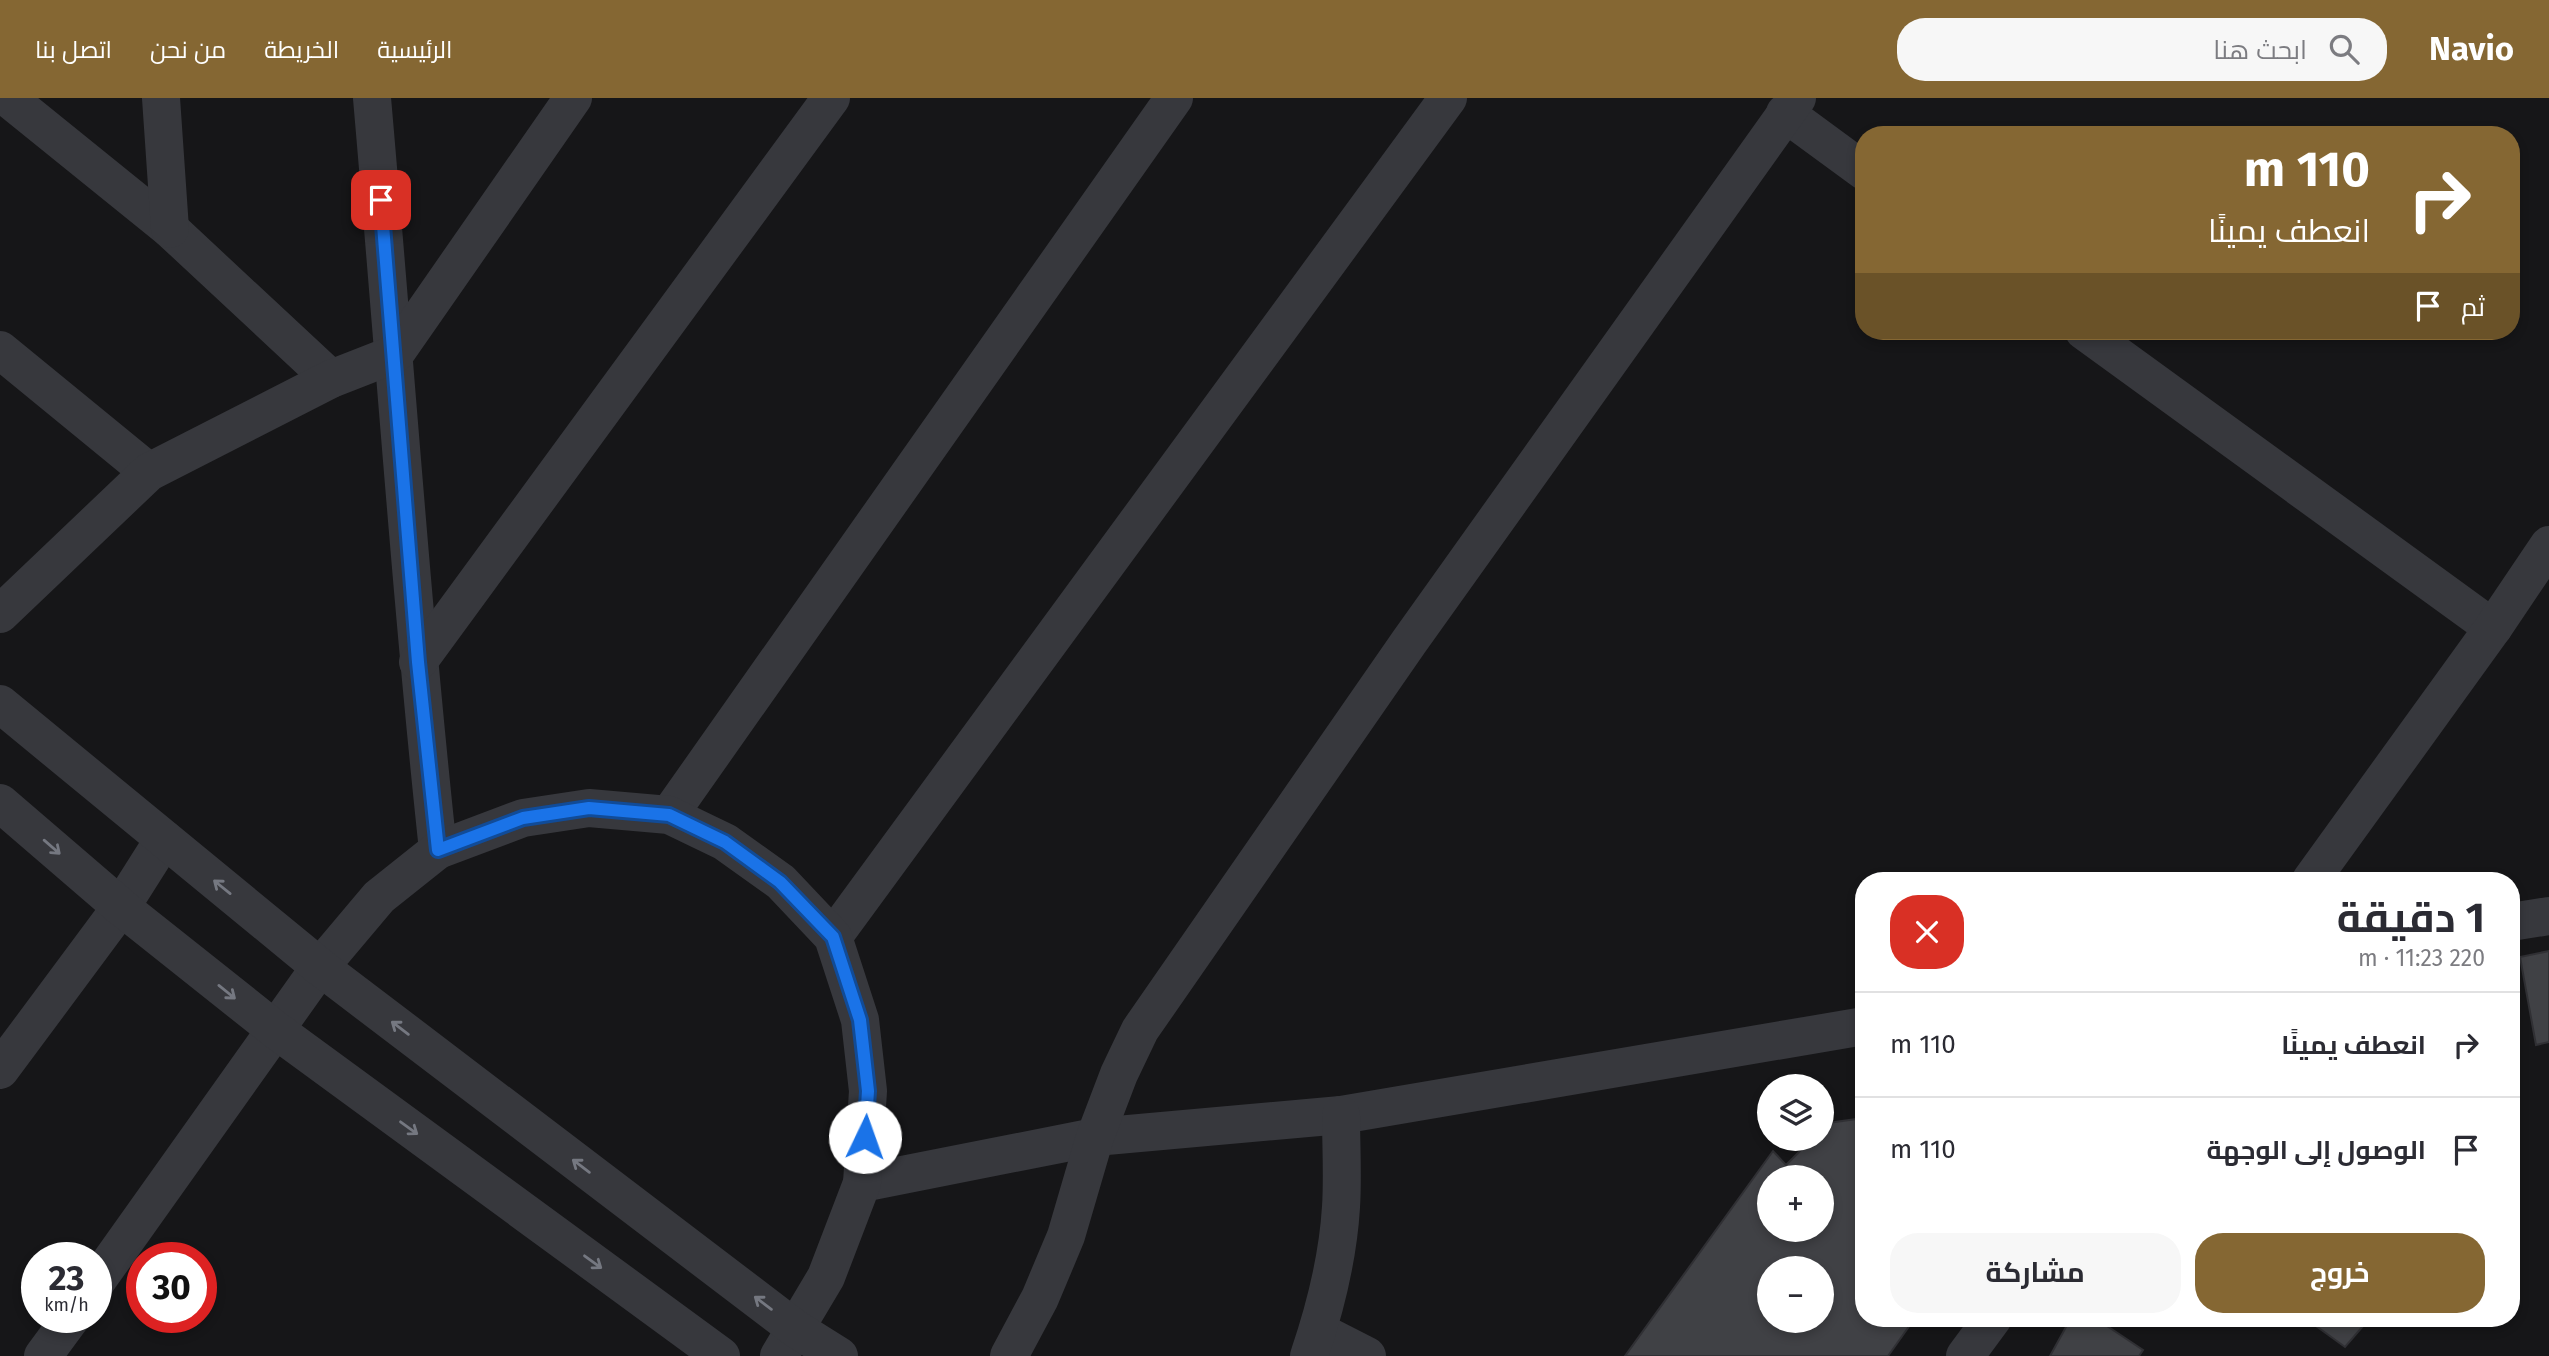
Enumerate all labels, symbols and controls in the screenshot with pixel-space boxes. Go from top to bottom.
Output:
search box [1897,18,2387,81]
text: Navio [2429,29,2514,69]
icon: search [2325,30,2363,68]
text: ابحث هنا [2213,35,2307,66]
text: اتصل بنا [35,36,112,64]
text: من نحن [150,36,226,64]
text: الخريطة [264,36,339,64]
text: الرئيسية [377,36,452,64]
text: 110 m [2244,140,2370,199]
icon: right [2394,154,2485,245]
pin [351,170,411,230]
icon: arrive [362,181,400,219]
text: انعطف يمينًا [2208,212,2370,250]
icon: arrive [2409,287,2447,325]
text: ثم [2461,292,2485,323]
one-way arrow [42,839,60,855]
one-way arrow [214,879,232,894]
text: 1 دقيقة [2337,893,2485,943]
button: close [1890,895,1964,969]
text: 220 m · 11:23 [2358,944,2485,972]
one-way arrow [218,984,236,999]
one-way arrow [391,1021,410,1036]
icon: right [2447,1026,2485,1064]
text: 110 m [1890,1029,1956,1060]
text: انعطف يمينًا [2281,1030,2426,1061]
map controls [1757,1074,1834,1333]
button: layers [1757,1074,1834,1151]
position arrow [828,1100,902,1174]
one-way arrow [400,1120,419,1135]
icon: arrive [2447,1131,2485,1169]
text: 110 m [1890,1134,1956,1165]
text: الوصول إلى الوجهة [2207,1135,2426,1166]
one-way arrow [573,1158,591,1173]
button: + [1757,1165,1834,1242]
button: مشاركة [1890,1233,2181,1313]
button: خروج [2195,1233,2485,1313]
speed limit sign: 30 [126,1242,217,1333]
one-way arrow [583,1255,602,1270]
button: − [1757,1256,1834,1333]
text: 23 [48,1257,85,1299]
text: km/h [44,1294,89,1316]
one-way arrow [754,1296,772,1311]

